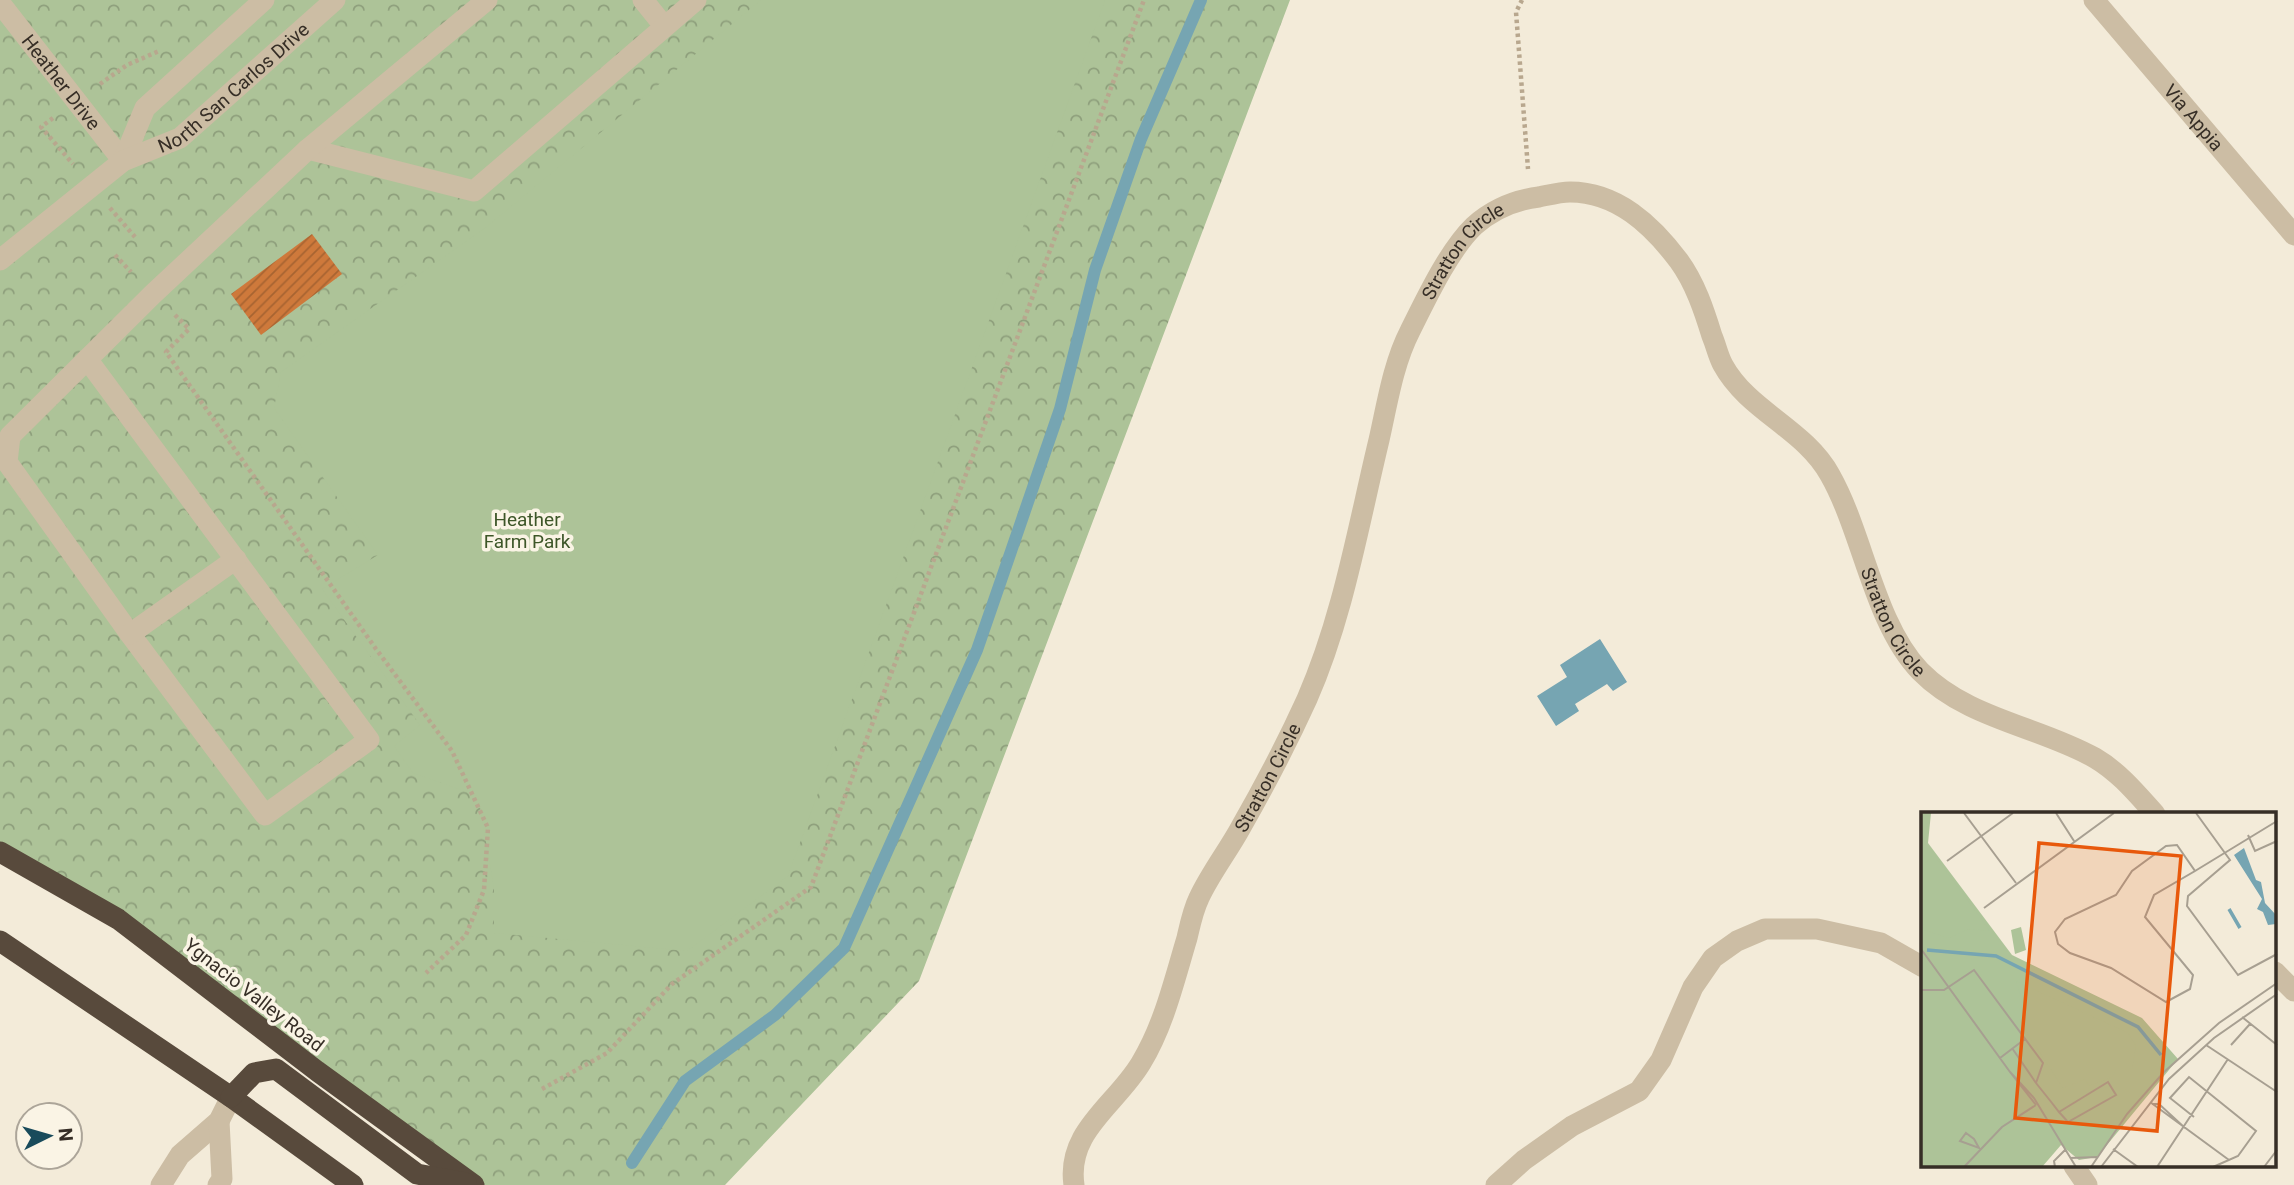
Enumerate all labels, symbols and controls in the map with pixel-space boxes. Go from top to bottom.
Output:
street label: North San Carlos Drive [154,17,313,157]
street label: Heather Drive [17,30,106,134]
street label: Via Appia [2159,79,2229,155]
street label: Stratton Circle [1416,197,1507,303]
park label: Heather Farm Park [484,508,571,553]
street label: Stratton Circle [1856,564,1931,681]
street label: Stratton Circle [1229,719,1306,836]
inset map [1921,812,2276,1168]
street label: Ygnacio Valley Road [180,933,328,1057]
north arrow [14,1101,84,1171]
text: N [53,1127,77,1142]

